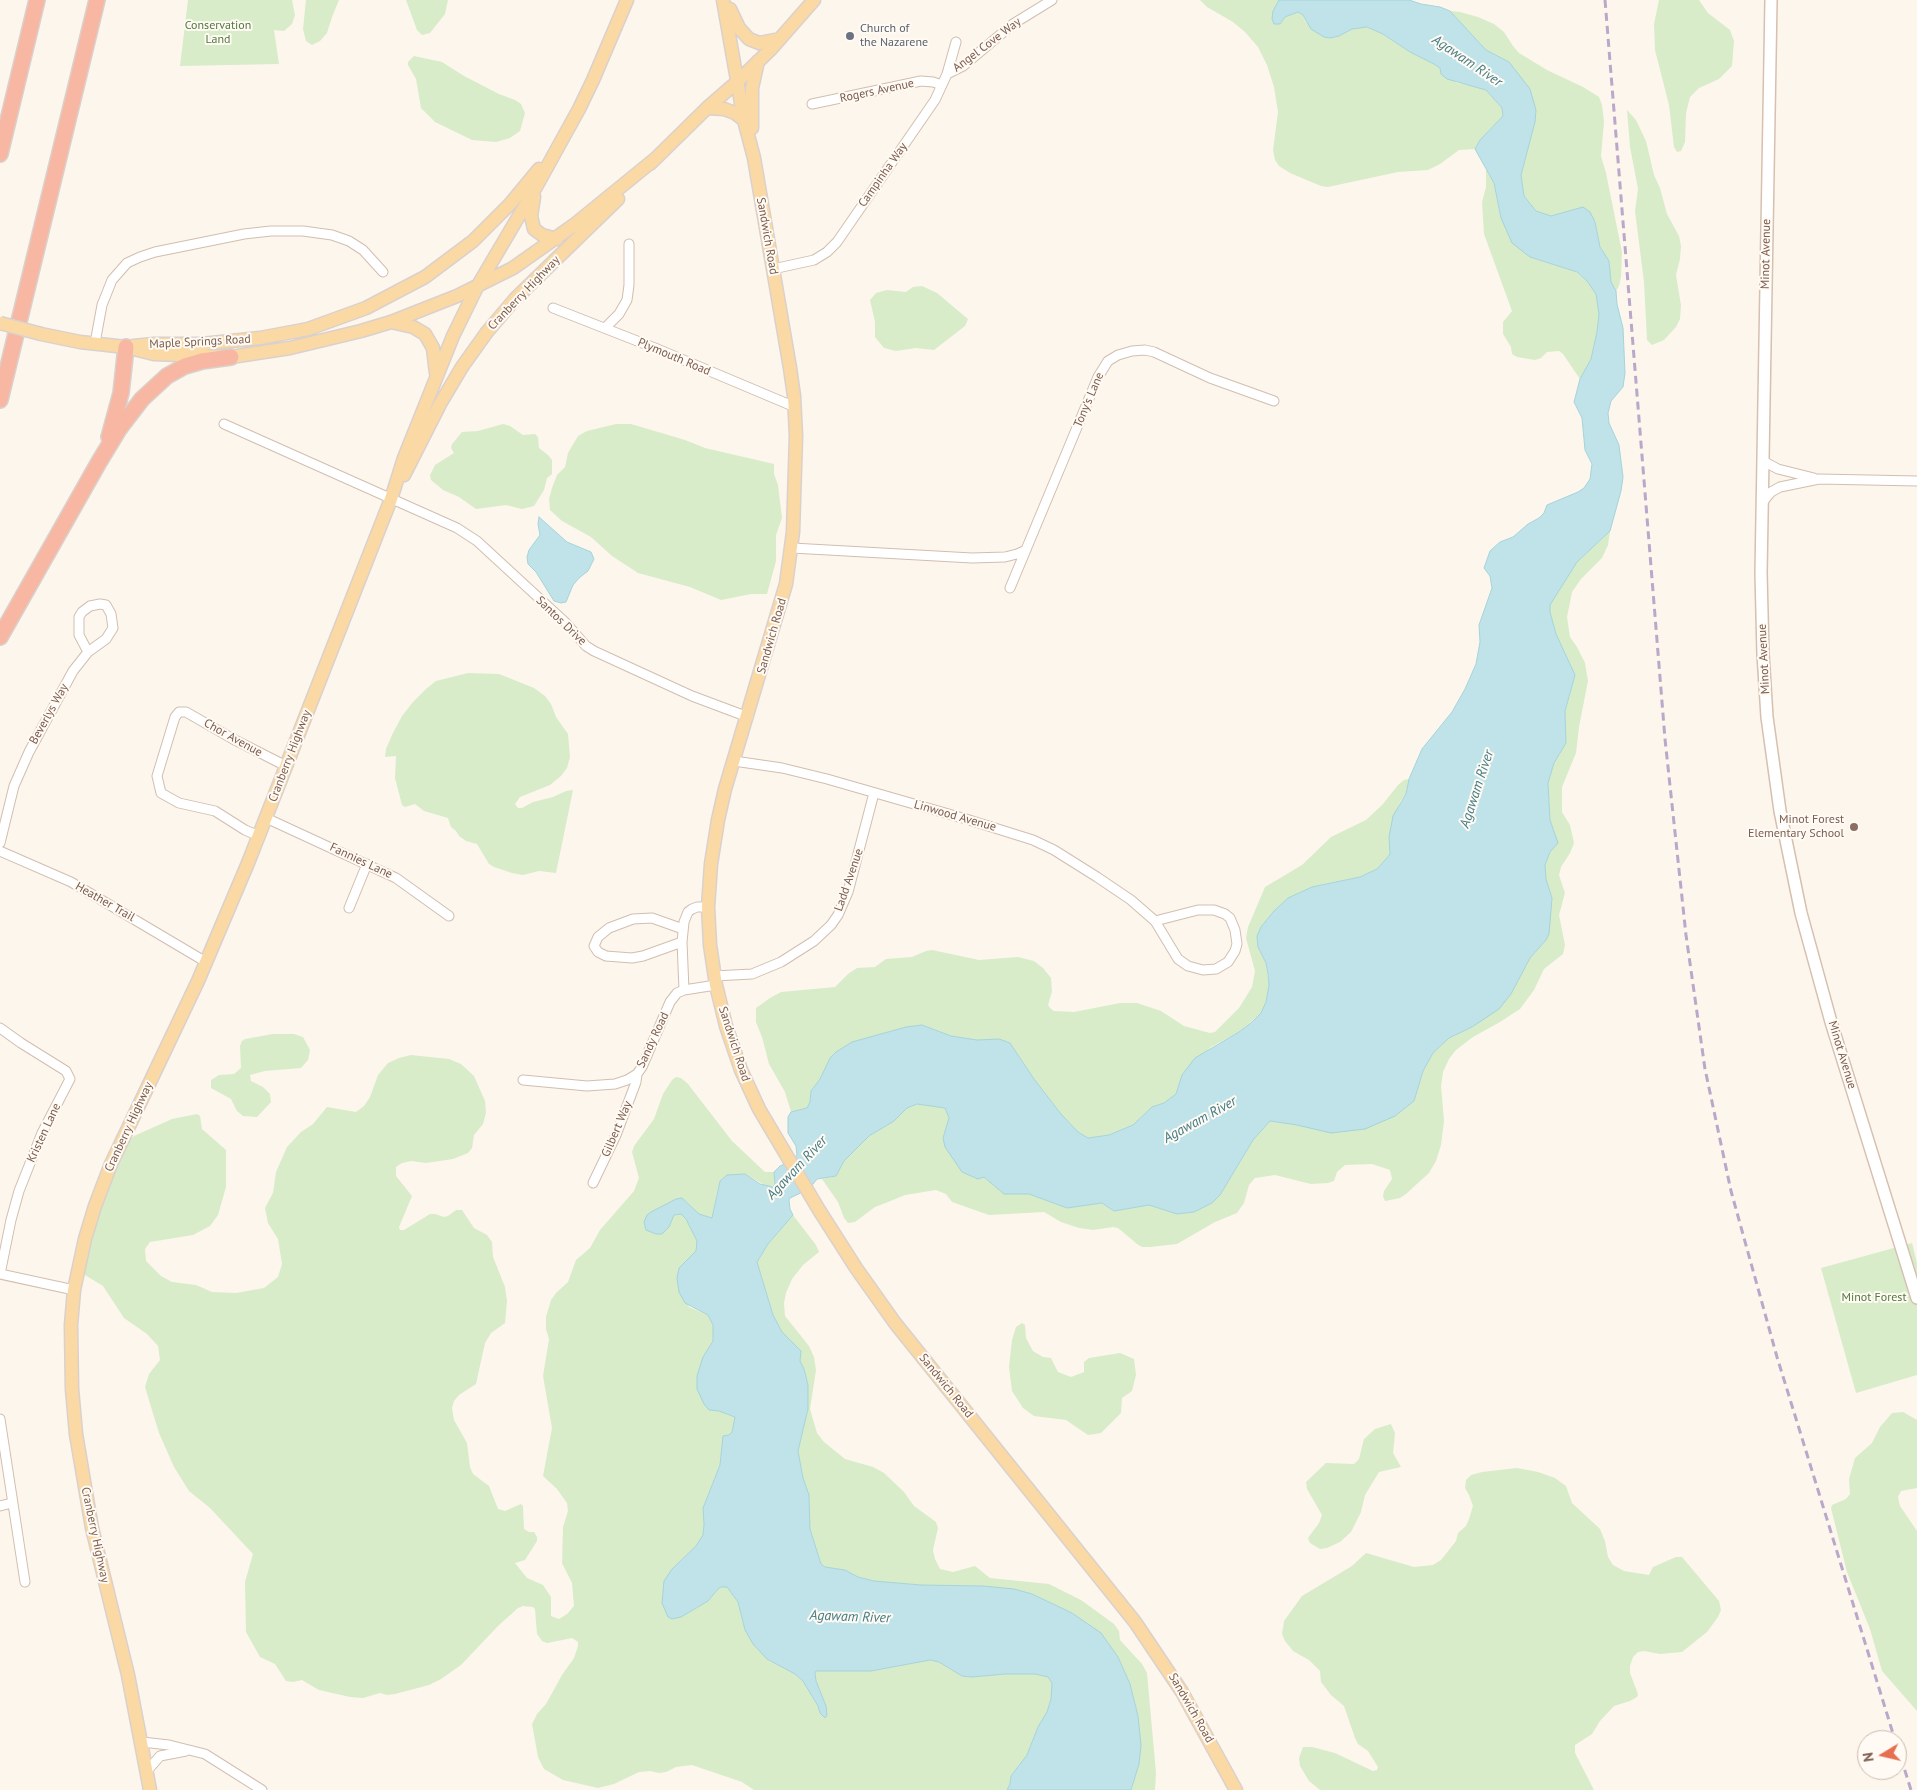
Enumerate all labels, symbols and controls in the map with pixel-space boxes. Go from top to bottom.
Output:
street label: Angel Cove Way [950,15,1024,75]
park label: Conservation Land [185,19,251,47]
place label: Church of the Nazarene [860,22,928,50]
marker: Church of the Nazarene [844,30,856,42]
water label: Agawam River [1429,31,1505,91]
street label: Rogers Avenue [839,76,915,106]
street label: Campinha Way [856,140,910,210]
street label: Sandwich Road [753,196,781,276]
street label: Minot Avenue [1758,219,1774,289]
street label: Cranberry Highway [485,253,563,333]
street label: Maple Springs Road [149,332,251,352]
street label: Plymouth Road [635,335,713,379]
street label: Tony's Lane [1071,370,1107,430]
street label: Santos Drive [533,593,589,649]
street label: Sandwich Road [754,597,790,675]
street label: Minot Avenue [1755,623,1773,695]
street label: Beverlys Way [26,681,72,747]
street label: Cranberry Highway [266,708,314,804]
street label: Chor Avenue [201,716,265,760]
water label: Agawam River [1457,748,1497,830]
street label: Linwood Avenue [912,797,998,835]
place label: Minot Forest Elementary School [1748,813,1844,841]
marker: Minot Forest Elementary School [1848,821,1860,833]
street label: Fannies Lane [327,840,395,882]
street label: Ladd Avenue [832,847,866,913]
street label: Heather Trail [73,879,137,925]
street label: Sandwich Road [715,1005,753,1083]
street label: Sandy Road [634,1010,672,1070]
street label: Minot Avenue [1825,1019,1859,1091]
street label: Cranberry Highway [102,1080,156,1174]
water label: Agawam River [1161,1093,1239,1147]
street label: Gilbert Way [599,1099,635,1159]
street label: Kristen Lane [24,1101,64,1165]
water label: Agawam River [763,1133,831,1203]
park label: Minot Forest [1842,1291,1906,1305]
street label: Sandwich Road [916,1351,976,1421]
street label: Cranberry Highway [78,1486,112,1584]
water label: Agawam River [809,1607,891,1627]
street label: Sandwich Road [1165,1671,1217,1745]
north arrow [1857,1730,1907,1780]
text: N [1859,1751,1878,1763]

